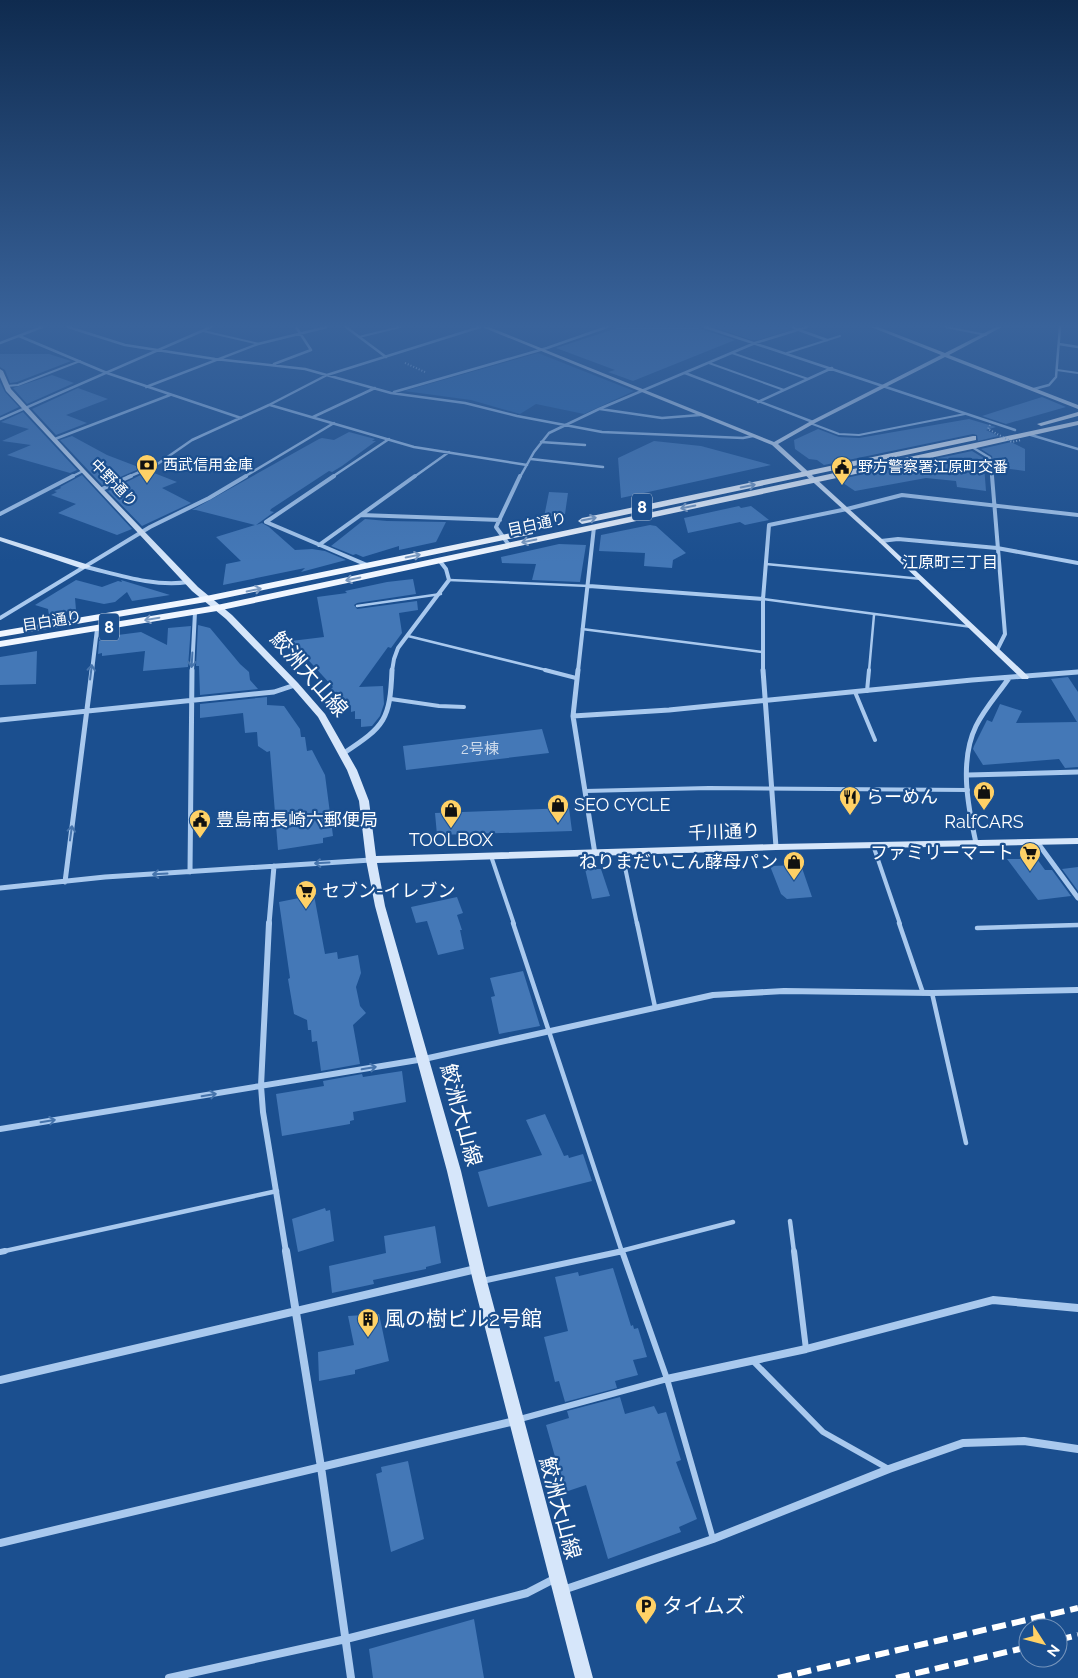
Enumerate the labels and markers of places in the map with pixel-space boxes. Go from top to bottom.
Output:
bank icon: 西武信用金庫 [135,453,159,484]
public building icon: 野方警察署江原町交番 [830,455,854,486]
place label: 西武信用金庫 [163,456,253,474]
place label: 野方警察署江原町交番 [858,458,1008,476]
shop icon: RalfCARS [972,780,996,811]
restaurant icon: らーめん [838,785,862,816]
place label: らーめん [866,786,938,807]
shop icon: SEO CYCLE [546,793,570,824]
place label: SEO CYCLE [574,794,670,815]
shop icon: TOOLBOX [439,798,463,829]
public building icon: 豊島南長崎六郵便局 [188,808,212,839]
place label: 豊島南長崎六郵便局 [216,809,378,830]
place label: RalfCARS [944,811,1024,832]
place label: TOOLBOX [409,829,494,850]
supermarket icon: ファミリーマート [1018,841,1042,872]
place label: ファミリーマート [870,842,1014,863]
shop icon: ねりまだいこん酵母パン [782,850,806,881]
place label: ねりまだいこん酵母パン [579,851,778,872]
supermarket icon: セブン-イレブン [294,879,318,910]
place label: セブン-イレブン [322,880,456,901]
place label: 風の樹ビル2号館 [384,1306,542,1331]
building icon: 風の樹ビル2号館 [356,1307,380,1338]
place label: タイムズ [662,1593,746,1618]
parking icon: タイムズ [634,1594,658,1625]

